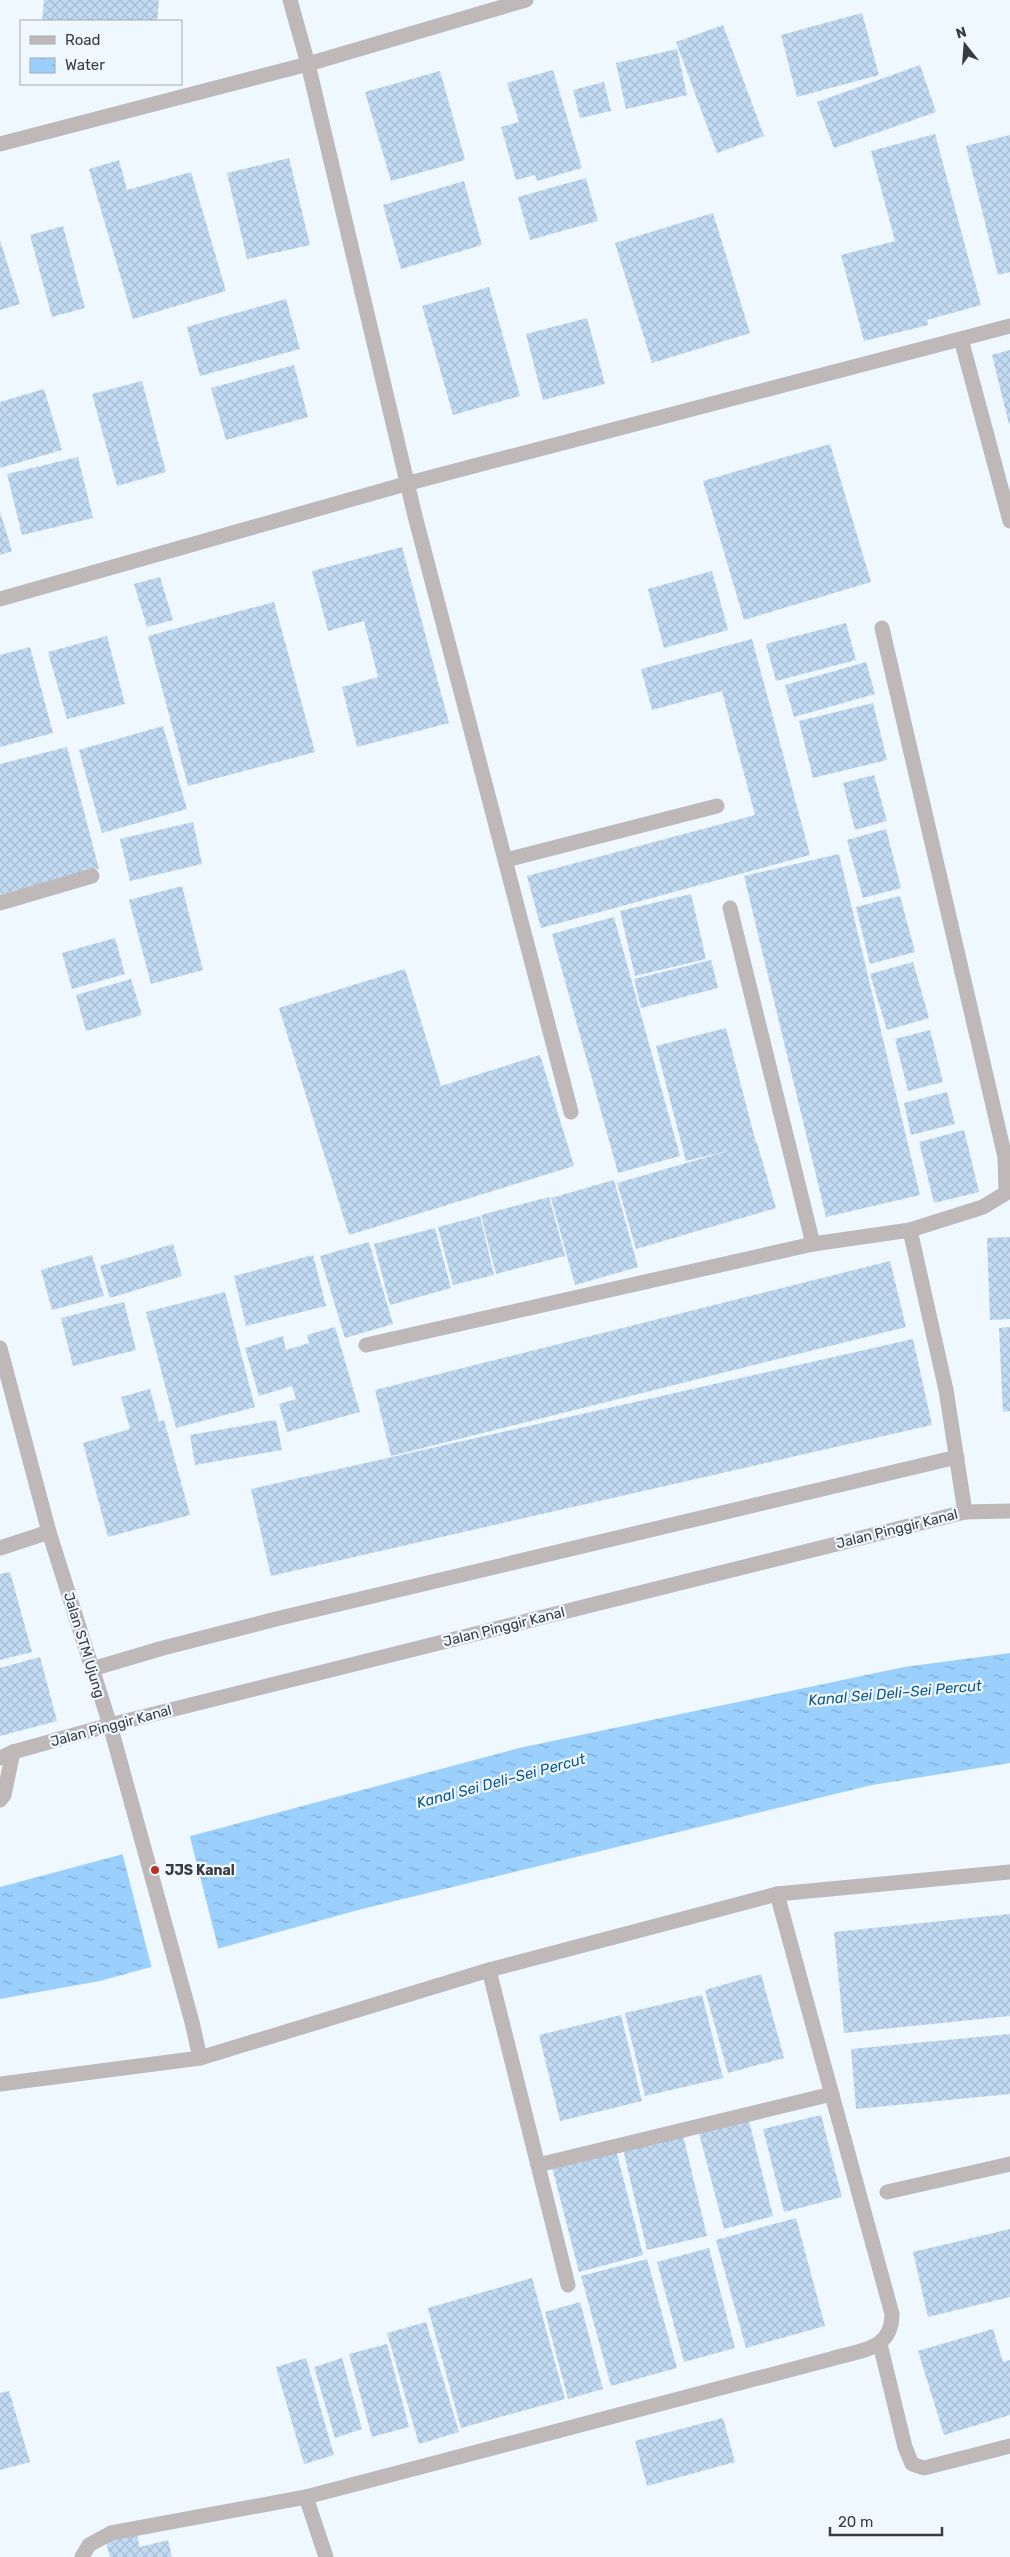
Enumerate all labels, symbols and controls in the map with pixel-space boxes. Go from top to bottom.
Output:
legend [20,20,182,85]
north arrow [940,20,990,70]
text: N [954,23,969,43]
text: Road [65,31,101,49]
text: Water [65,56,105,74]
street label: Jalan Pinggir Kanal [834,1506,960,1552]
street label: Jalan STM Ujung [60,1590,108,1700]
street label: Jalan Pinggir Kanal [441,1604,567,1650]
water label: Kanal Sei Deli–Sei Percut [807,1676,983,1710]
street label: Jalan Pinggir Kanal [49,1702,173,1750]
water label: Kanal Sei Deli–Sei Percut [415,1750,588,1812]
place label: JJS Kanal [165,1862,235,1879]
marker: JJS Kanal [149,1864,161,1876]
scale bar [830,2504,942,2536]
text: 20 m [838,2513,873,2531]

